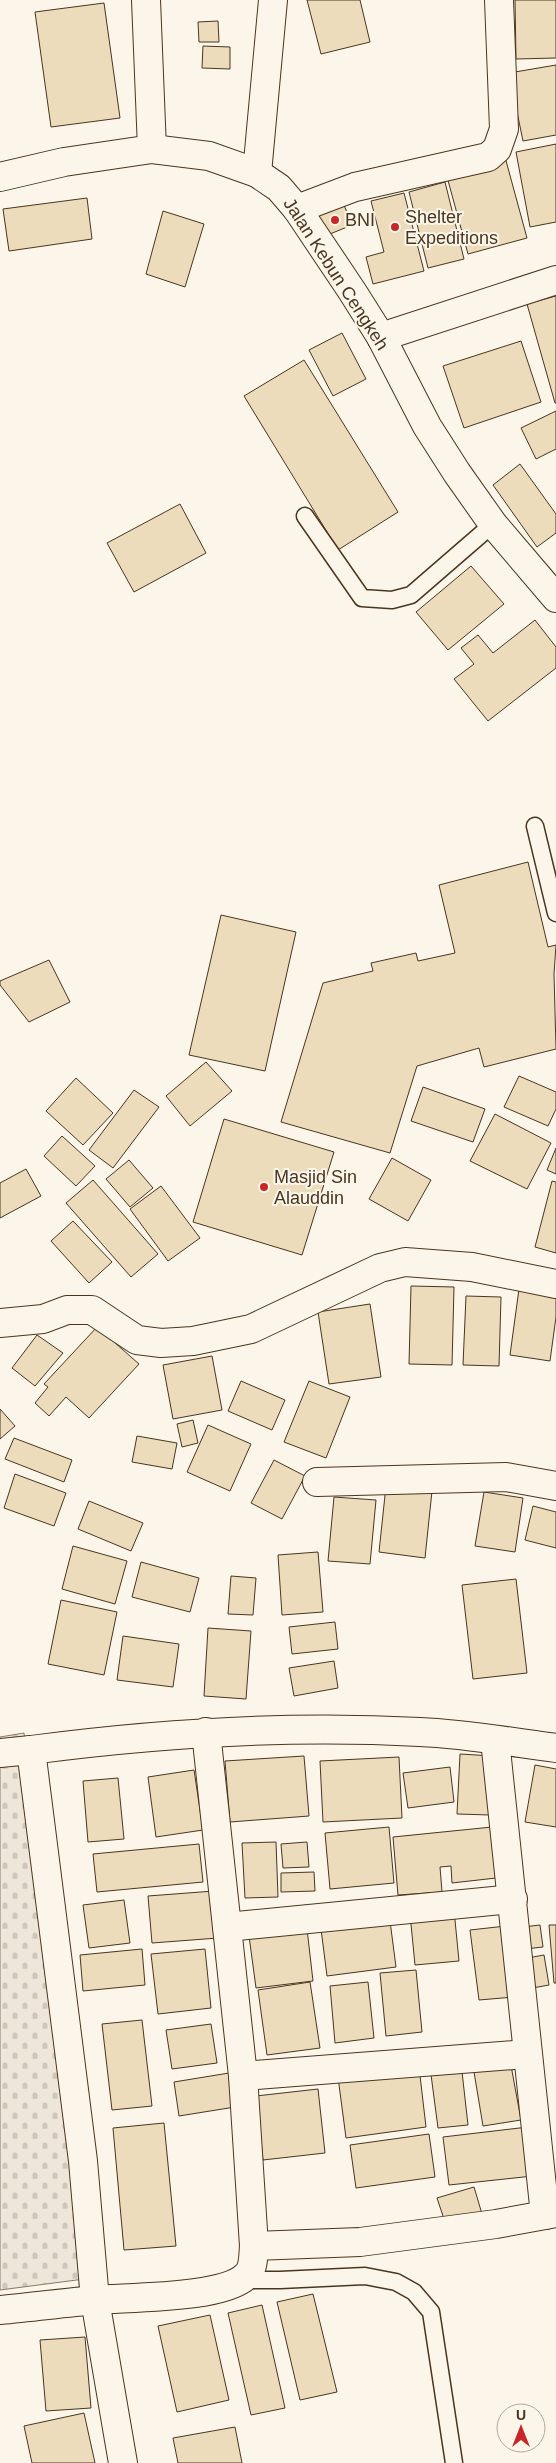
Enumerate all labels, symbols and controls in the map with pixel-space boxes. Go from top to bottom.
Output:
street label: Jalan Kebun Cengkeh [279,194,393,354]
place label: Shelter Expeditions [405,207,498,248]
place label: BNI [345,210,375,230]
marker: BNI [329,214,341,226]
marker: Shelter Expeditions [389,221,401,233]
place label: Masjid Sin Alauddin [274,1167,357,1208]
marker: Masjid Sin Alauddin [258,1181,270,1193]
north arrow [496,2403,546,2453]
text: U [516,2407,526,2423]

